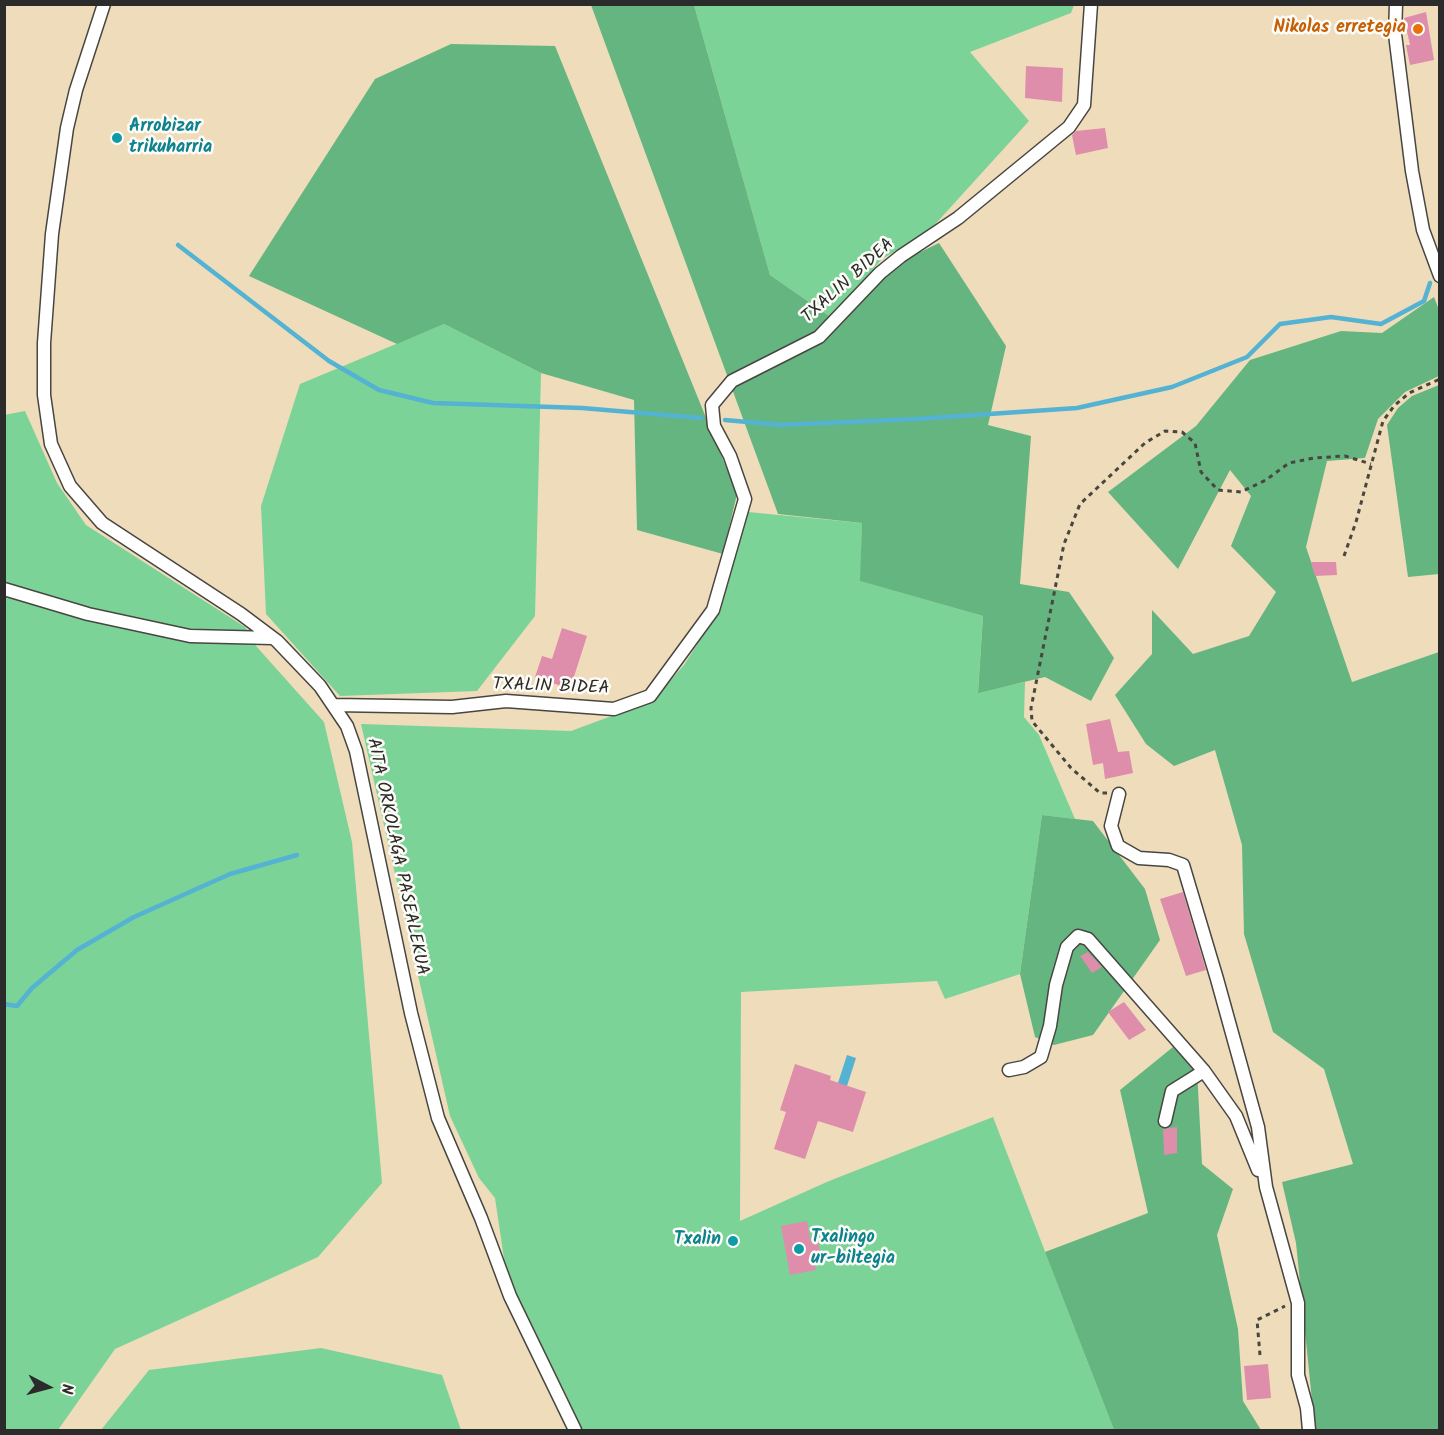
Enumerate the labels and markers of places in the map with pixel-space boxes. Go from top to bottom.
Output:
place label: Nikolas erretegia [1274,18,1406,40]
marker: Nikolas erretegia [1411,22,1425,36]
place label: Arrobizar trikuharria [129,117,212,160]
marker: Arrobizar trikuharria [110,131,124,145]
place label: Txalingo ur-biltegia [811,1228,895,1270]
place label: Txalin [674,1230,721,1252]
marker: Txalin [726,1234,740,1248]
marker: Txalingo ur-biltegia [792,1242,806,1256]

